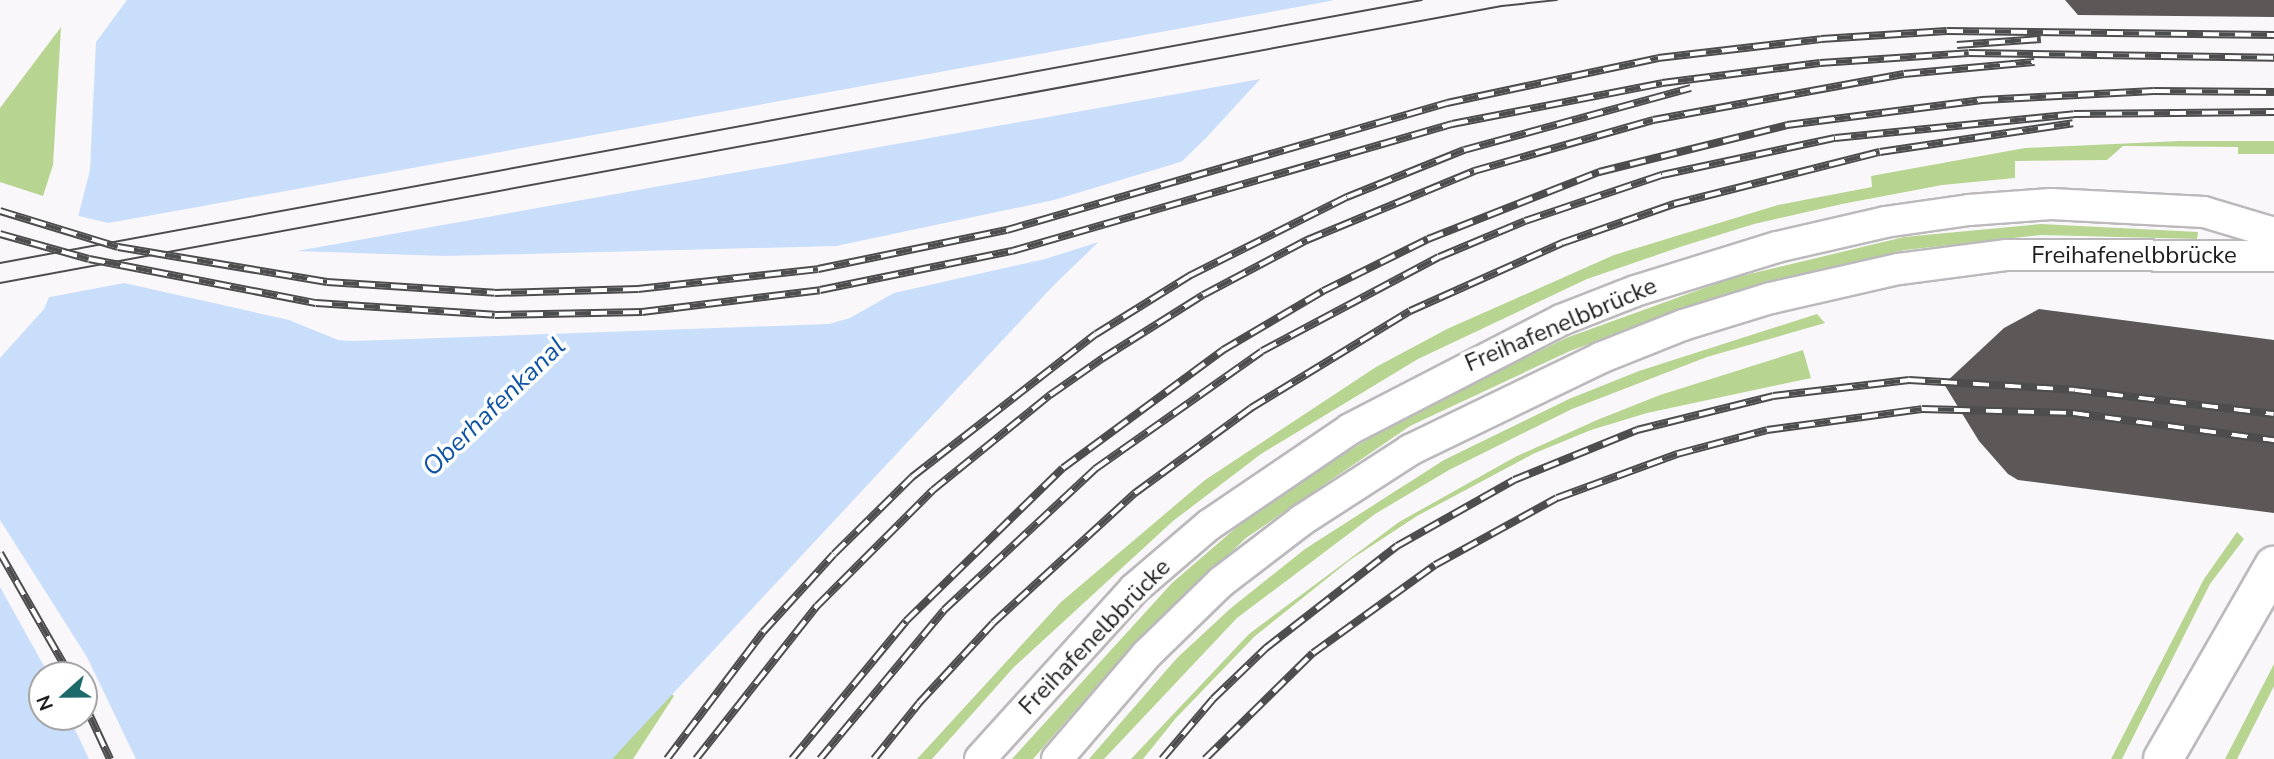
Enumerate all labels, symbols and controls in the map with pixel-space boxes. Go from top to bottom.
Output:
street label: Freihafenelbbrücke [2031,242,2237,270]
street label: Freihafenelbbrücke [1461,272,1661,378]
water label: Oberhafenkanal [416,331,572,483]
street label: Freihafenelbbrücke [1013,553,1177,721]
north arrow [28,661,98,731]
text: N [31,692,60,714]

